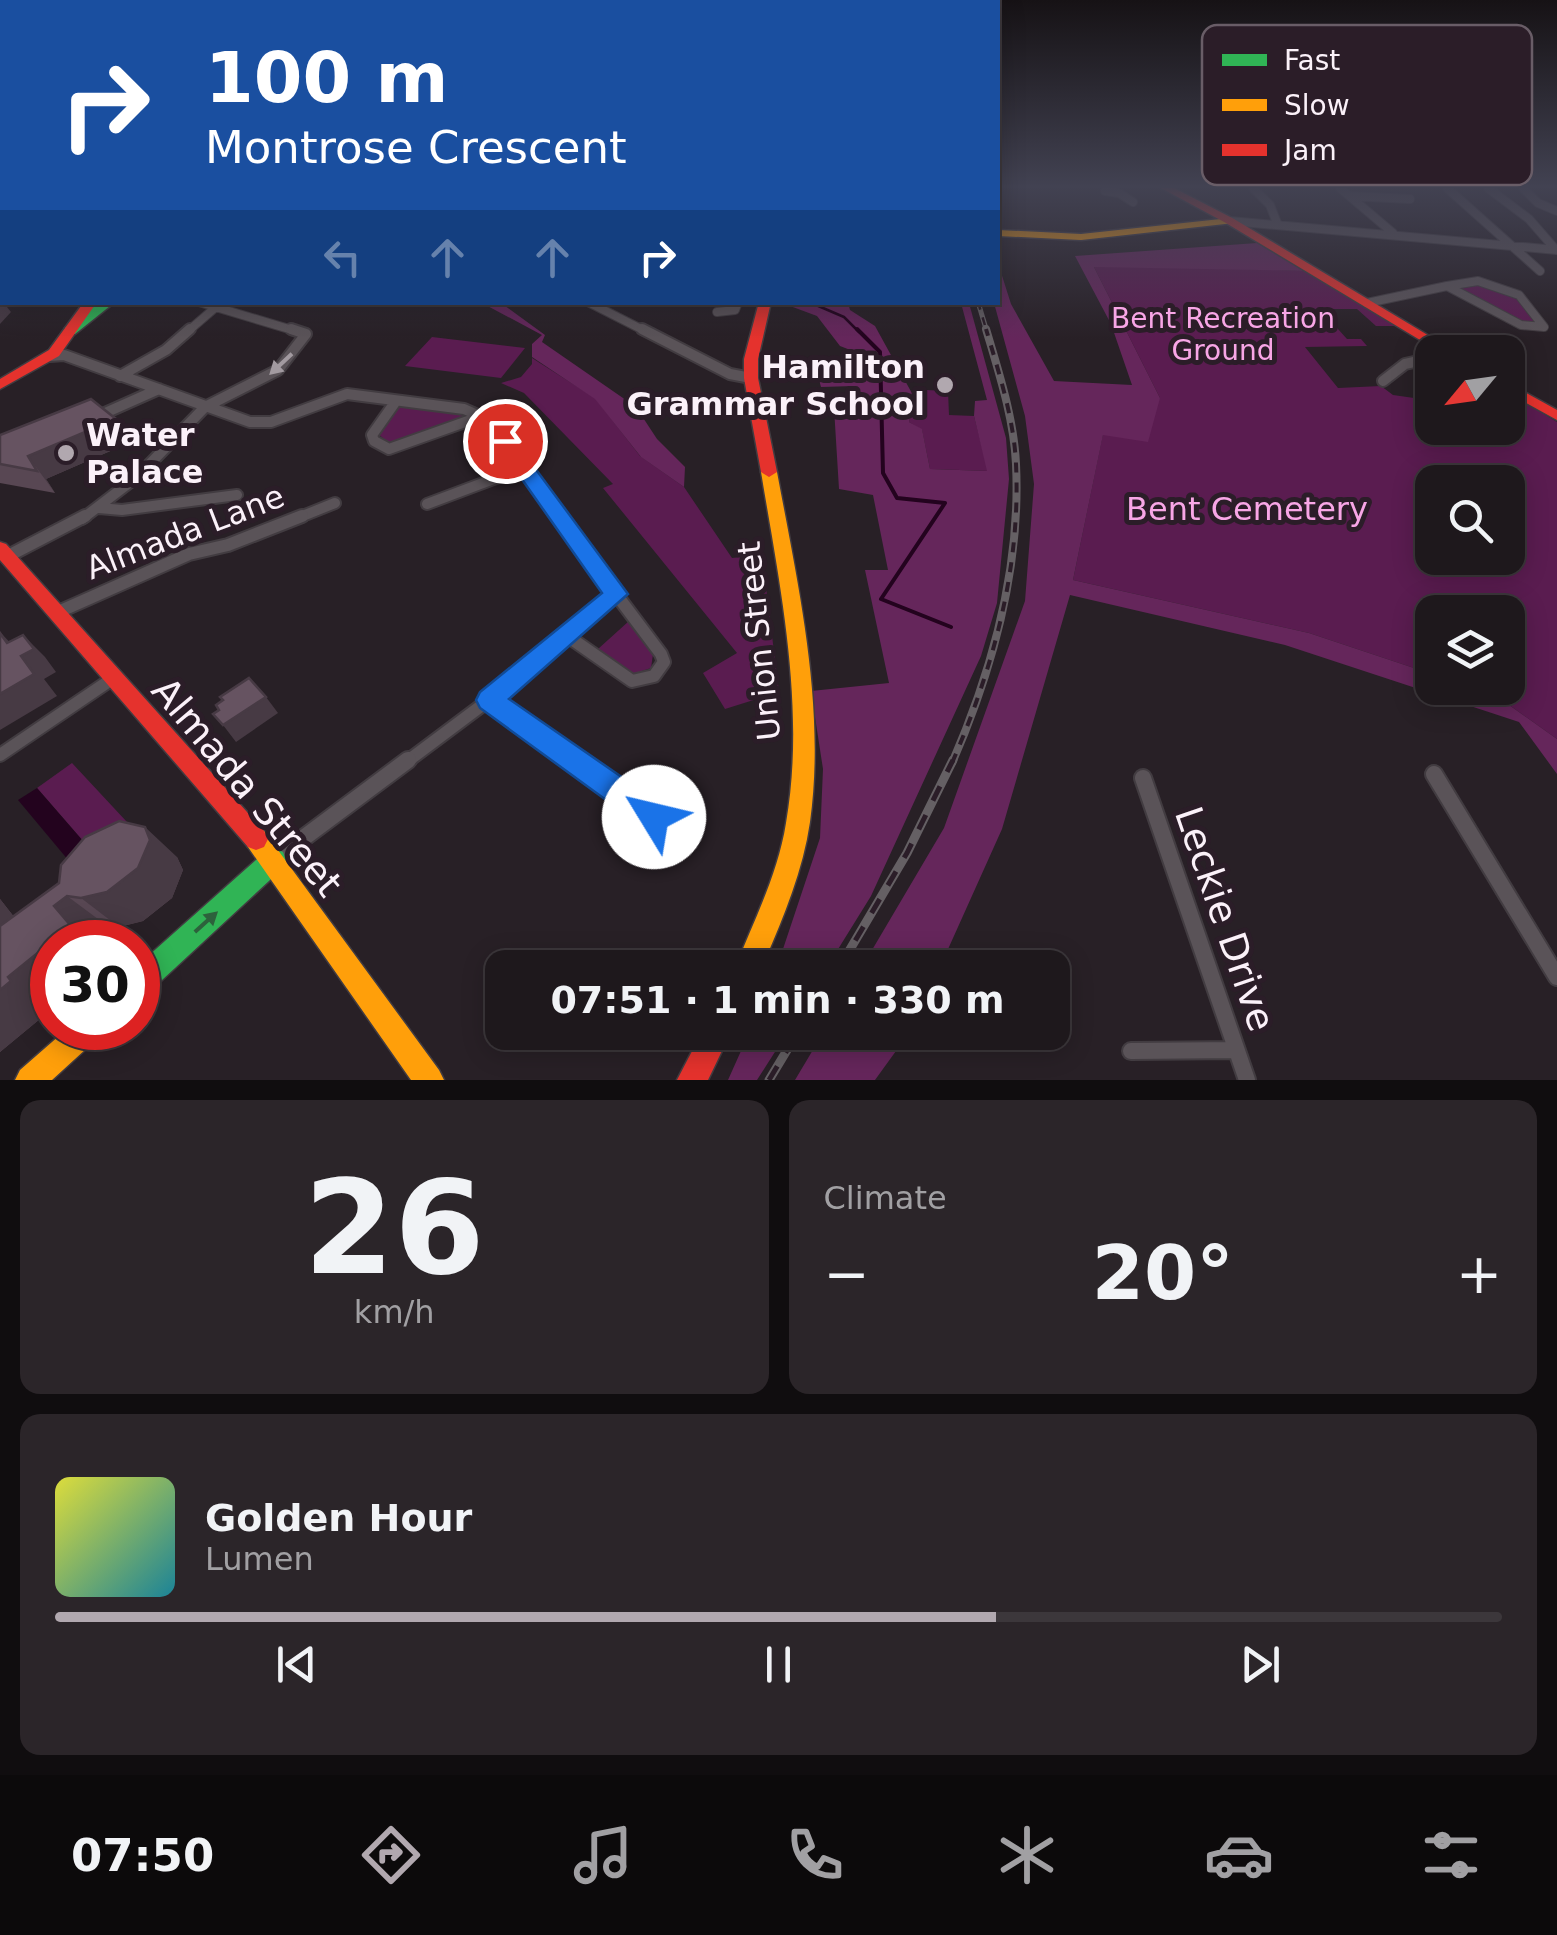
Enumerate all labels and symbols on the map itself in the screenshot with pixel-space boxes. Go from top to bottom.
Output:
legend [1202,25,1532,185]
text: Fast [1284,44,1340,77]
text: Slow [1284,89,1350,122]
text: Jam [1282,134,1337,167]
park label: Bent Recreation Ground [1111,302,1335,367]
north arrow [1415,335,1525,445]
place label: Hamilton Grammar School [626,348,925,423]
one-way arrow [270,352,294,375]
marker: Hamilton Grammar School [934,374,956,396]
pin [463,399,548,484]
place label: Water Palace [86,416,203,491]
marker: Water Palace [55,442,77,464]
street label: Almada Lane [81,477,289,587]
park label: Bent Cemetery [1126,490,1368,528]
street label: Union Street [730,540,788,742]
street label: Almada Street [143,669,351,905]
position arrow [602,765,706,869]
street label: Leckie Drive [1166,801,1284,1037]
one-way arrow [193,911,218,933]
speed limit sign: 30 [30,920,160,1050]

